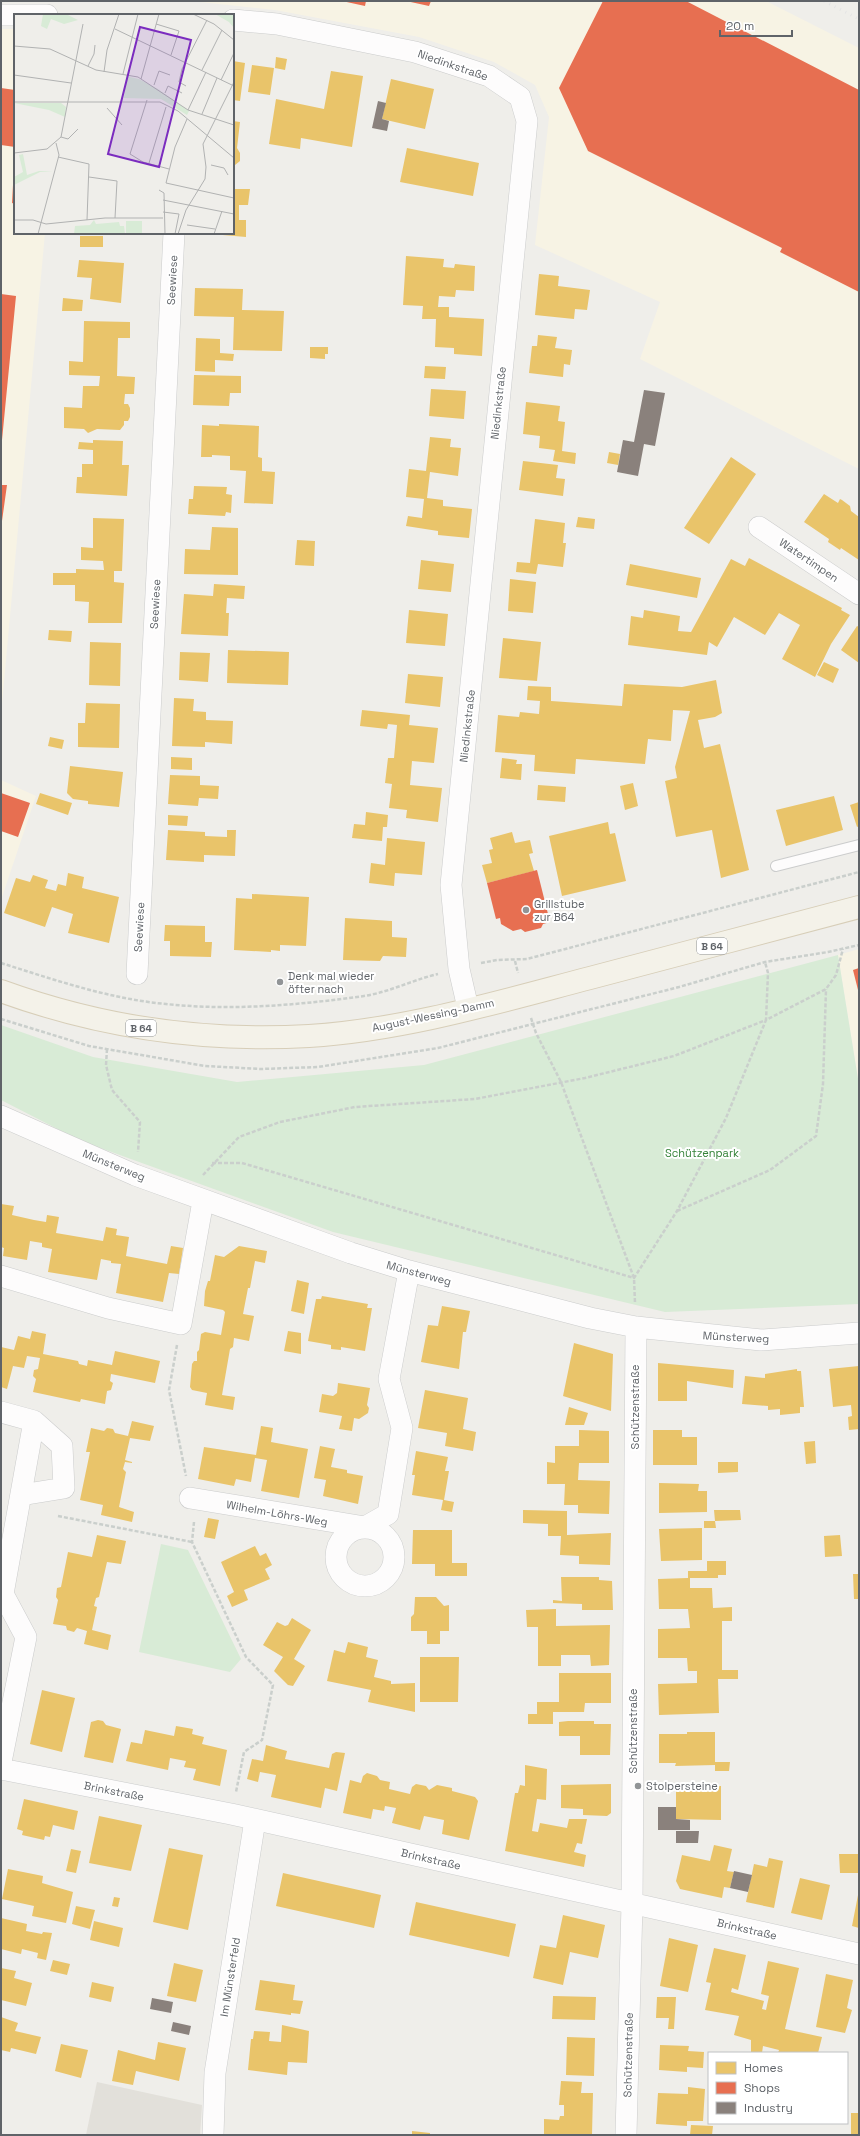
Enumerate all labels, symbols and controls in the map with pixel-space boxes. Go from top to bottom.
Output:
scale bar [720,12,792,38]
inset map [14,14,234,234]
text: 20 m [726,18,754,34]
street label: Niedinkstraße [416,46,490,84]
street label: Seewiese [164,255,180,305]
street label: Niedinkstraße [487,366,509,440]
street label: Watertimpen [777,535,841,585]
street label: Seewiese [147,579,163,629]
street label: Niedinkstraße [456,689,478,763]
place label: Grillstube zur B64 [534,897,585,924]
street label: Seewiese [131,902,147,952]
marker: Grillstube zur B64 [521,905,531,915]
road number: B 64 [697,938,727,954]
place label: Denk mal wieder öfter nach [288,969,374,996]
marker: Denk mal wieder öfter nach [275,977,285,987]
street label: August-Wessing-Damm [371,995,495,1035]
road number: B 64 [126,1020,156,1036]
street label: Münsterweg [81,1146,147,1184]
park label: Schützenpark [665,1146,739,1160]
street label: Münsterweg [385,1258,453,1288]
street label: Münsterweg [702,1328,770,1346]
street label: Schützenstraße [628,1365,642,1449]
street label: Wilhelm-Löhrs-Weg [225,1497,329,1529]
street label: Schützenstraße [626,1689,640,1773]
street label: Brinkstraße [83,1778,145,1804]
place label: Stolpersteine [646,1779,718,1793]
marker: Stolpersteine [633,1781,643,1791]
street label: Brinkstraße [400,1845,462,1873]
street label: Brinkstraße [716,1915,778,1943]
street label: Im Münsterfeld [217,1936,243,2018]
street label: Schützenstraße [620,2012,636,2098]
legend [708,2052,848,2124]
text: Homes [744,2060,783,2076]
text: Shops [744,2080,780,2096]
text: Industry [744,2100,793,2116]

